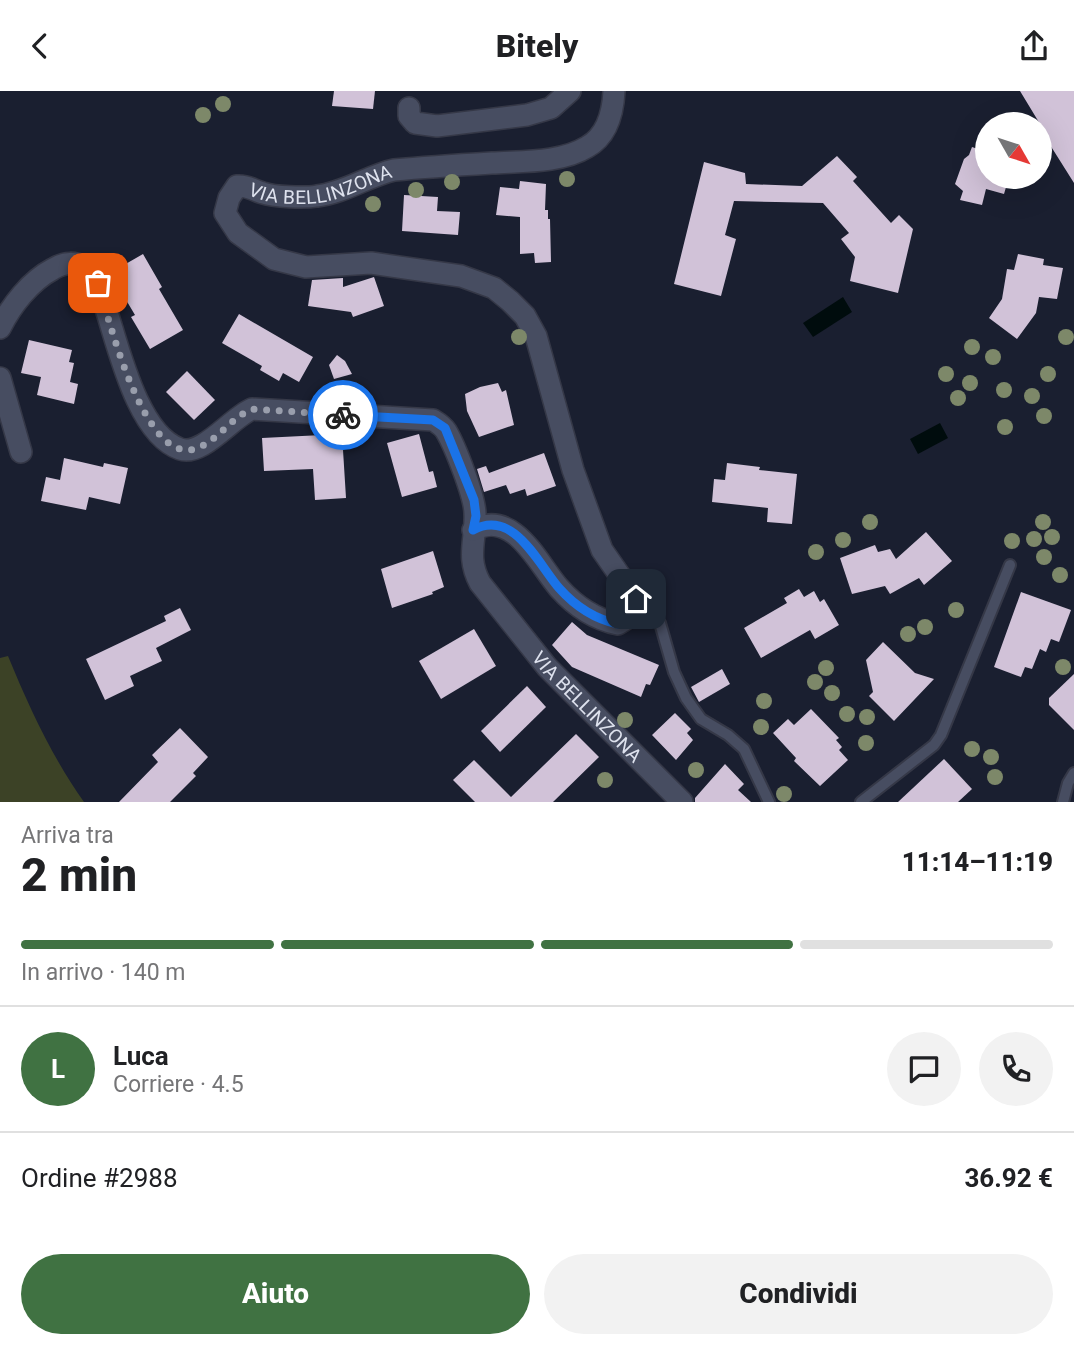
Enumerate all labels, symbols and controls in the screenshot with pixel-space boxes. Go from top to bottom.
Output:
icon: back [21,27,59,65]
text: Bitely [496,27,578,65]
icon: share [1015,27,1053,65]
north arrow [975,112,1052,189]
map controls [975,112,1052,189]
street label: VIA BELLINZONA [245,159,395,209]
pin [68,253,128,313]
icon: bag [79,264,117,302]
courier [308,380,378,450]
icon: bike [324,396,362,434]
pin [606,569,666,629]
icon: home [617,580,655,618]
street label: VIA BELLINZONA [527,647,647,767]
text: Arriva tra [21,822,114,849]
text: 11:14–11:19 [902,847,1053,877]
text: 2 min [21,848,137,902]
text: In arrivo · 140 m [21,959,186,986]
button: chat [887,1032,961,1106]
button: phone [979,1032,1053,1106]
text: Luca [113,1041,169,1071]
text: L [51,1054,65,1084]
text: Corriere · 4.5 [113,1071,244,1098]
text: Ordine #2988 [21,1163,178,1193]
text: 36.92 € [964,1163,1053,1193]
button: Aiuto [21,1254,530,1334]
button: Condividi [544,1254,1053,1334]

